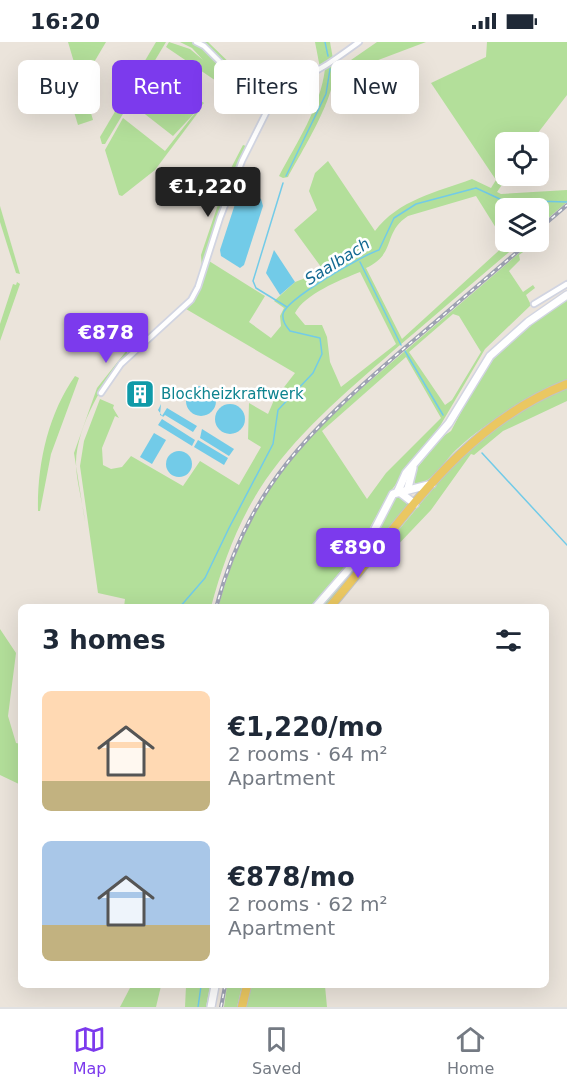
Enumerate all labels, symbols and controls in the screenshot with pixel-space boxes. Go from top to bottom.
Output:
text: 16:20 [30,9,100,34]
chip: Buy [18,60,100,114]
chip: Rent [112,60,202,114]
chip: Filters [214,60,319,114]
chip: New [331,60,419,114]
map controls [495,132,549,252]
button: locate [495,132,549,186]
pin: €1,220 [159,167,257,218]
text: €1,220 [169,174,247,198]
button: layers [495,198,549,252]
water label: Saalbach [301,234,373,289]
pin: €878 [70,313,142,364]
text: €878 [78,320,134,344]
building icon: Blockheizkraftwerk [124,378,156,410]
place label: Blockheizkraftwerk [161,385,304,403]
pin: €890 [322,528,394,579]
text: €890 [330,535,386,559]
icon: filters [492,624,525,657]
text: 3 homes [42,625,166,655]
text: €1,220/mo [228,712,383,742]
icon: home [90,715,162,787]
text: 2 rooms · 64 m² [228,742,388,766]
text: Apartment [228,766,335,790]
text: €878/mo [228,862,355,892]
icon: home [90,865,162,937]
text: 2 rooms · 62 m² [228,892,388,916]
text: Apartment [228,916,335,940]
tab: Map [73,1023,107,1078]
tab: Saved [252,1023,301,1078]
tab: Home [447,1023,494,1078]

